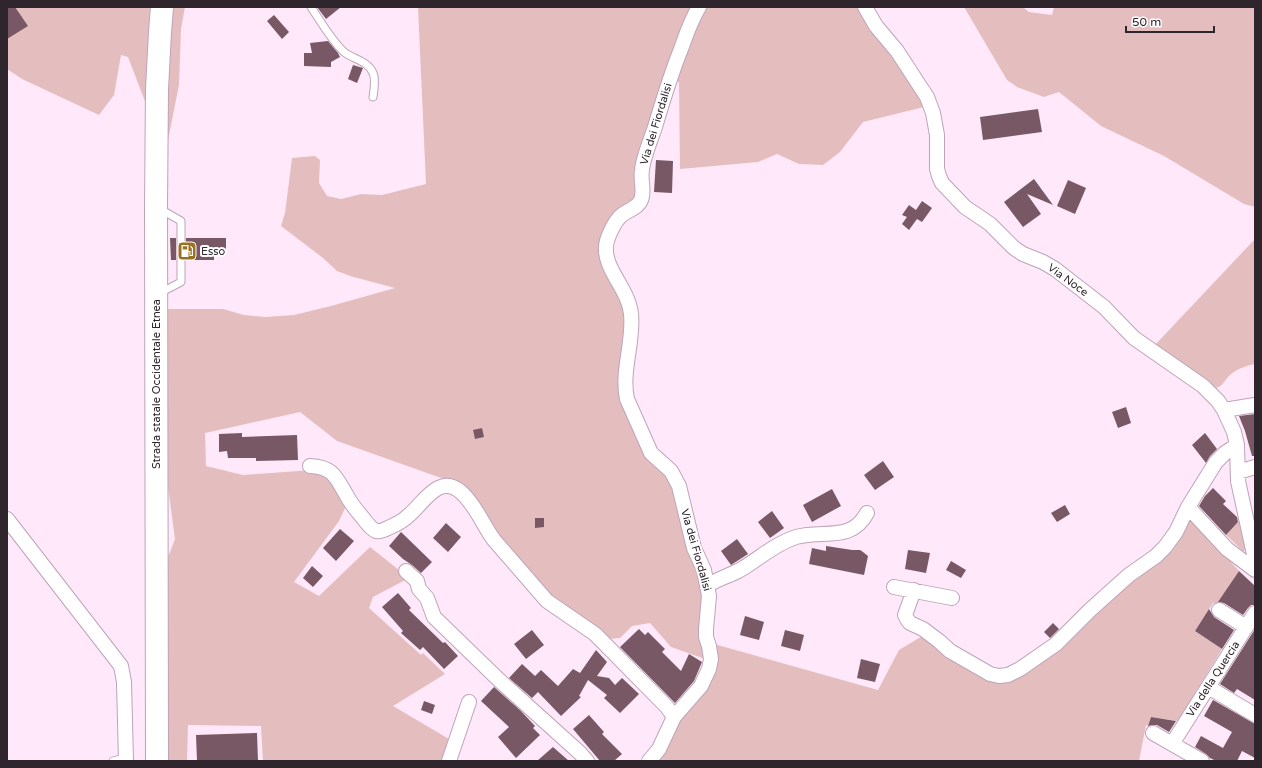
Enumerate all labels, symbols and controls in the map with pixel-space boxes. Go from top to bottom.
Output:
scale bar [1126,8,1214,34]
text: 50 m [1132,15,1161,29]
street label: Via dei Fiordalisi [637,82,675,166]
fuel station icon: Esso [176,240,198,262]
place label: Esso [201,245,226,258]
street label: Via Noce [1045,261,1091,299]
street label: Strada statale Occidentale Etnea [150,299,163,469]
street label: Via dei Fiordalisi [678,507,714,593]
street label: Via della Quercia [1184,639,1242,719]

